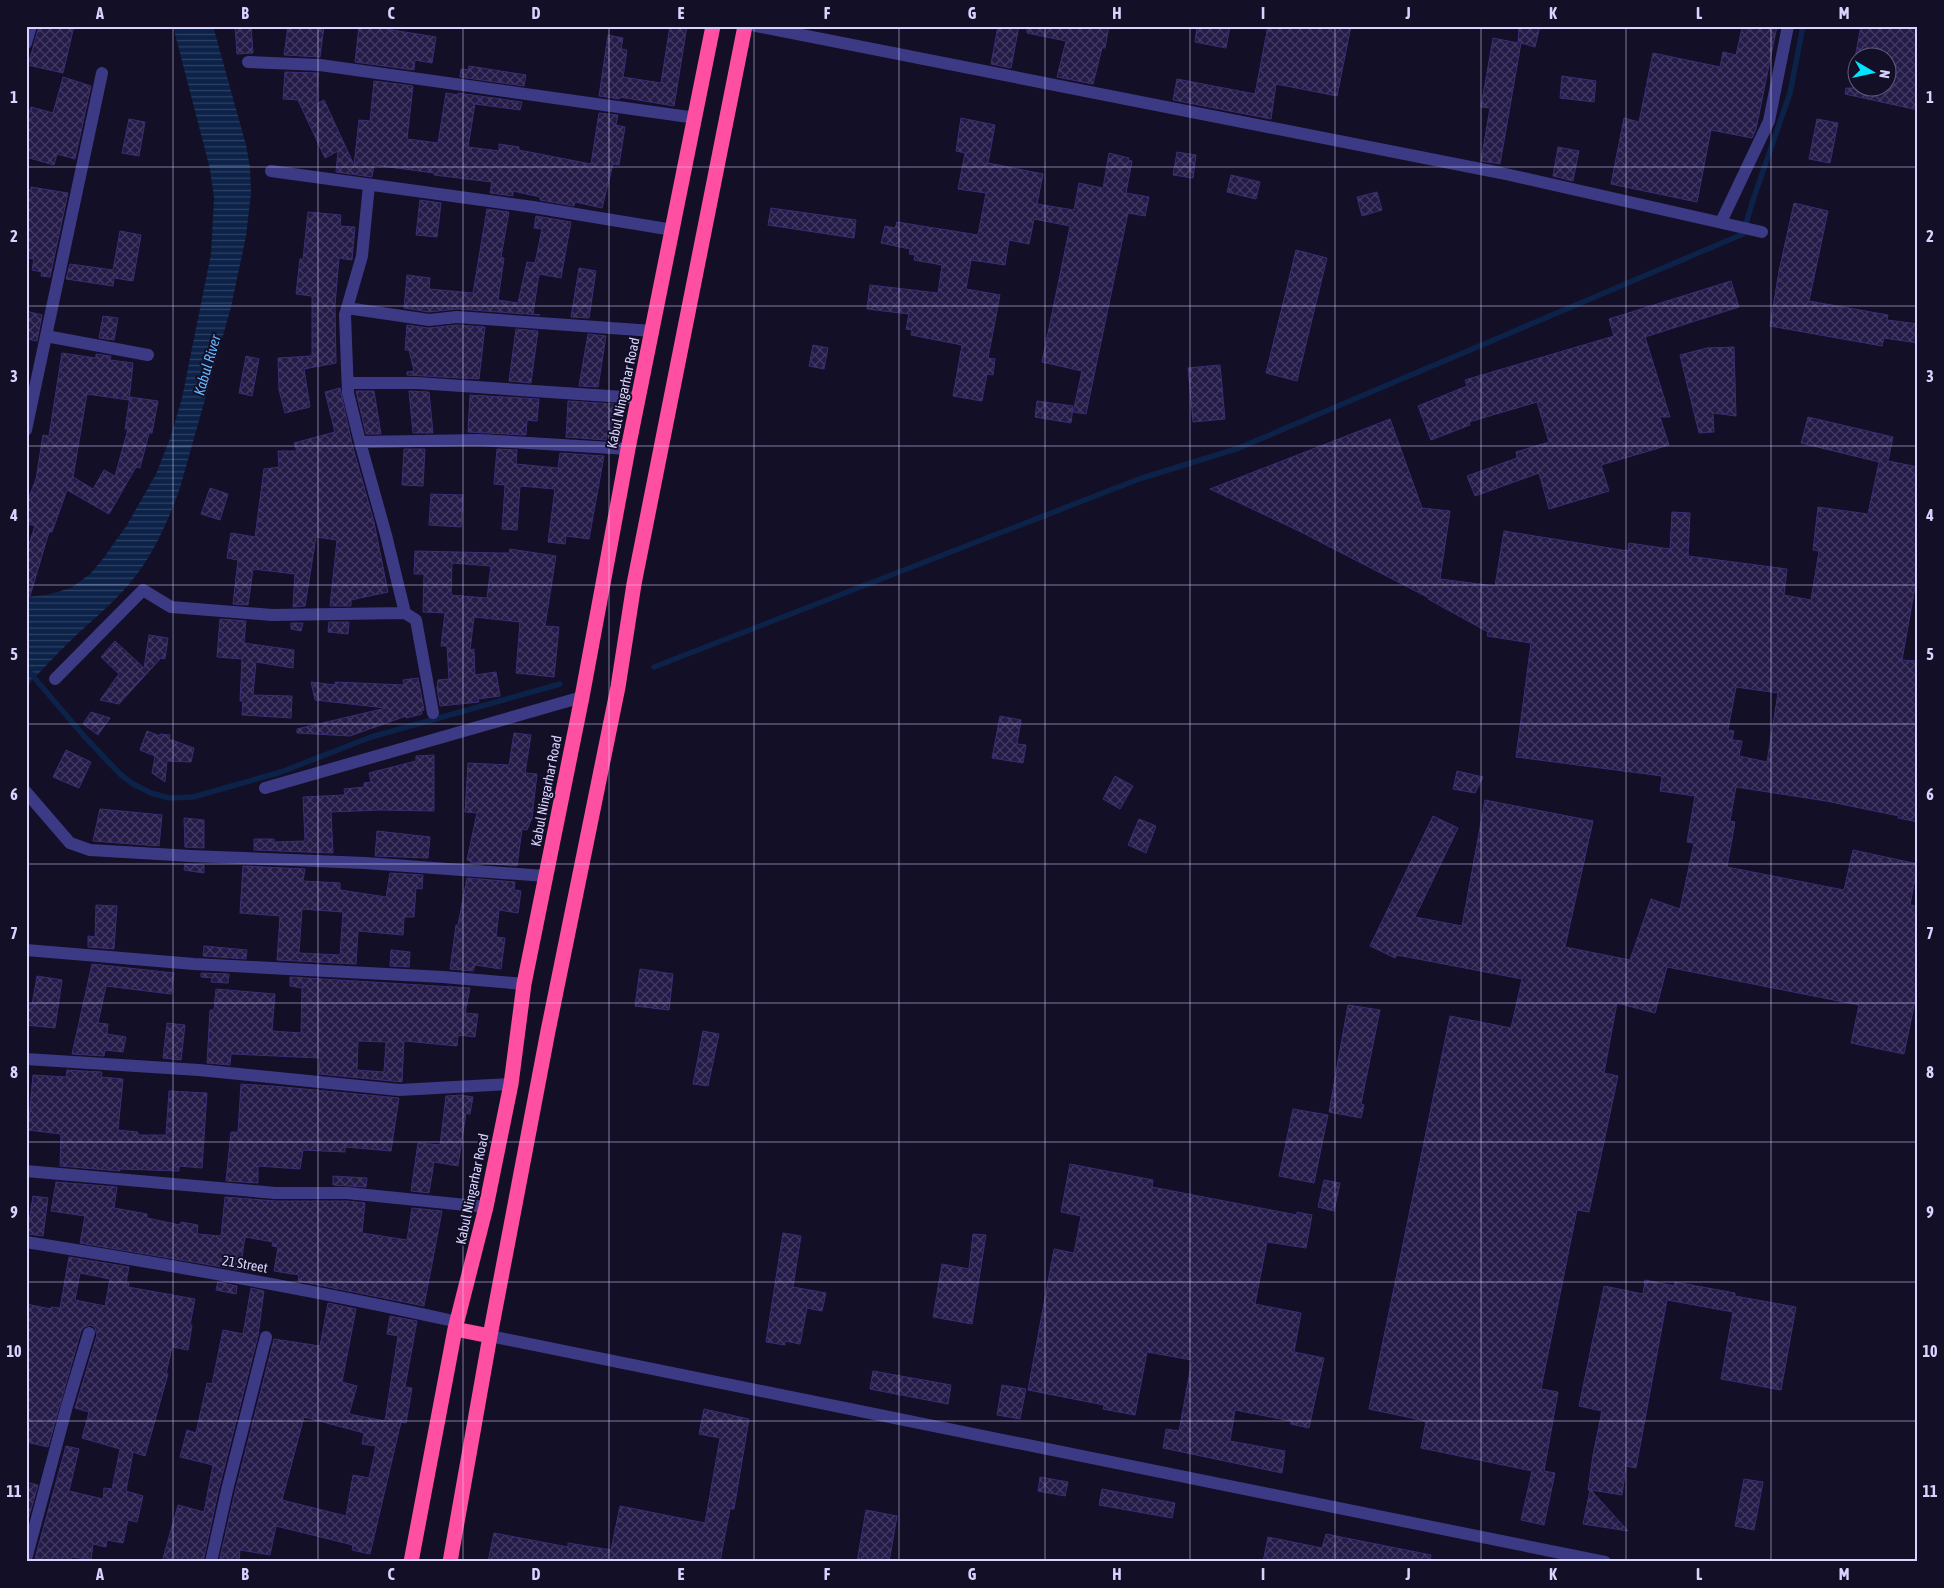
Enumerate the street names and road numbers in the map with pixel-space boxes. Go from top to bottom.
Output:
street label: Kabul Ningarhar Road [603,336,643,450]
street label: Kabul Ningarhar Road [527,734,565,848]
street label: Kabul Ningarhar Road [452,1132,492,1246]
street label: 21 Street [221,1252,269,1276]

